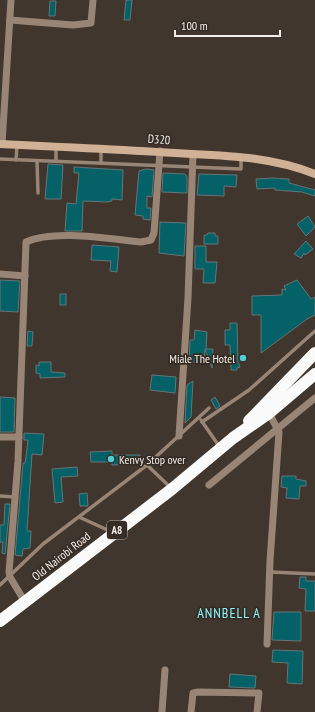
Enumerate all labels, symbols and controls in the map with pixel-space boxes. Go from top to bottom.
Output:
scale bar [175,12,280,38]
text: 100 m [181,18,208,33]
street label: D320 [147,131,171,147]
place label: Miale The Hotel [169,351,235,366]
marker: Miale The Hotel [238,353,248,363]
place label: Kenvy Stop over [119,452,186,467]
marker: Kenvy Stop over [106,454,116,464]
road number: A8 [107,521,127,539]
street label: Old Nairobi Road [29,528,93,584]
district label: ANNBELL A [197,604,261,622]

